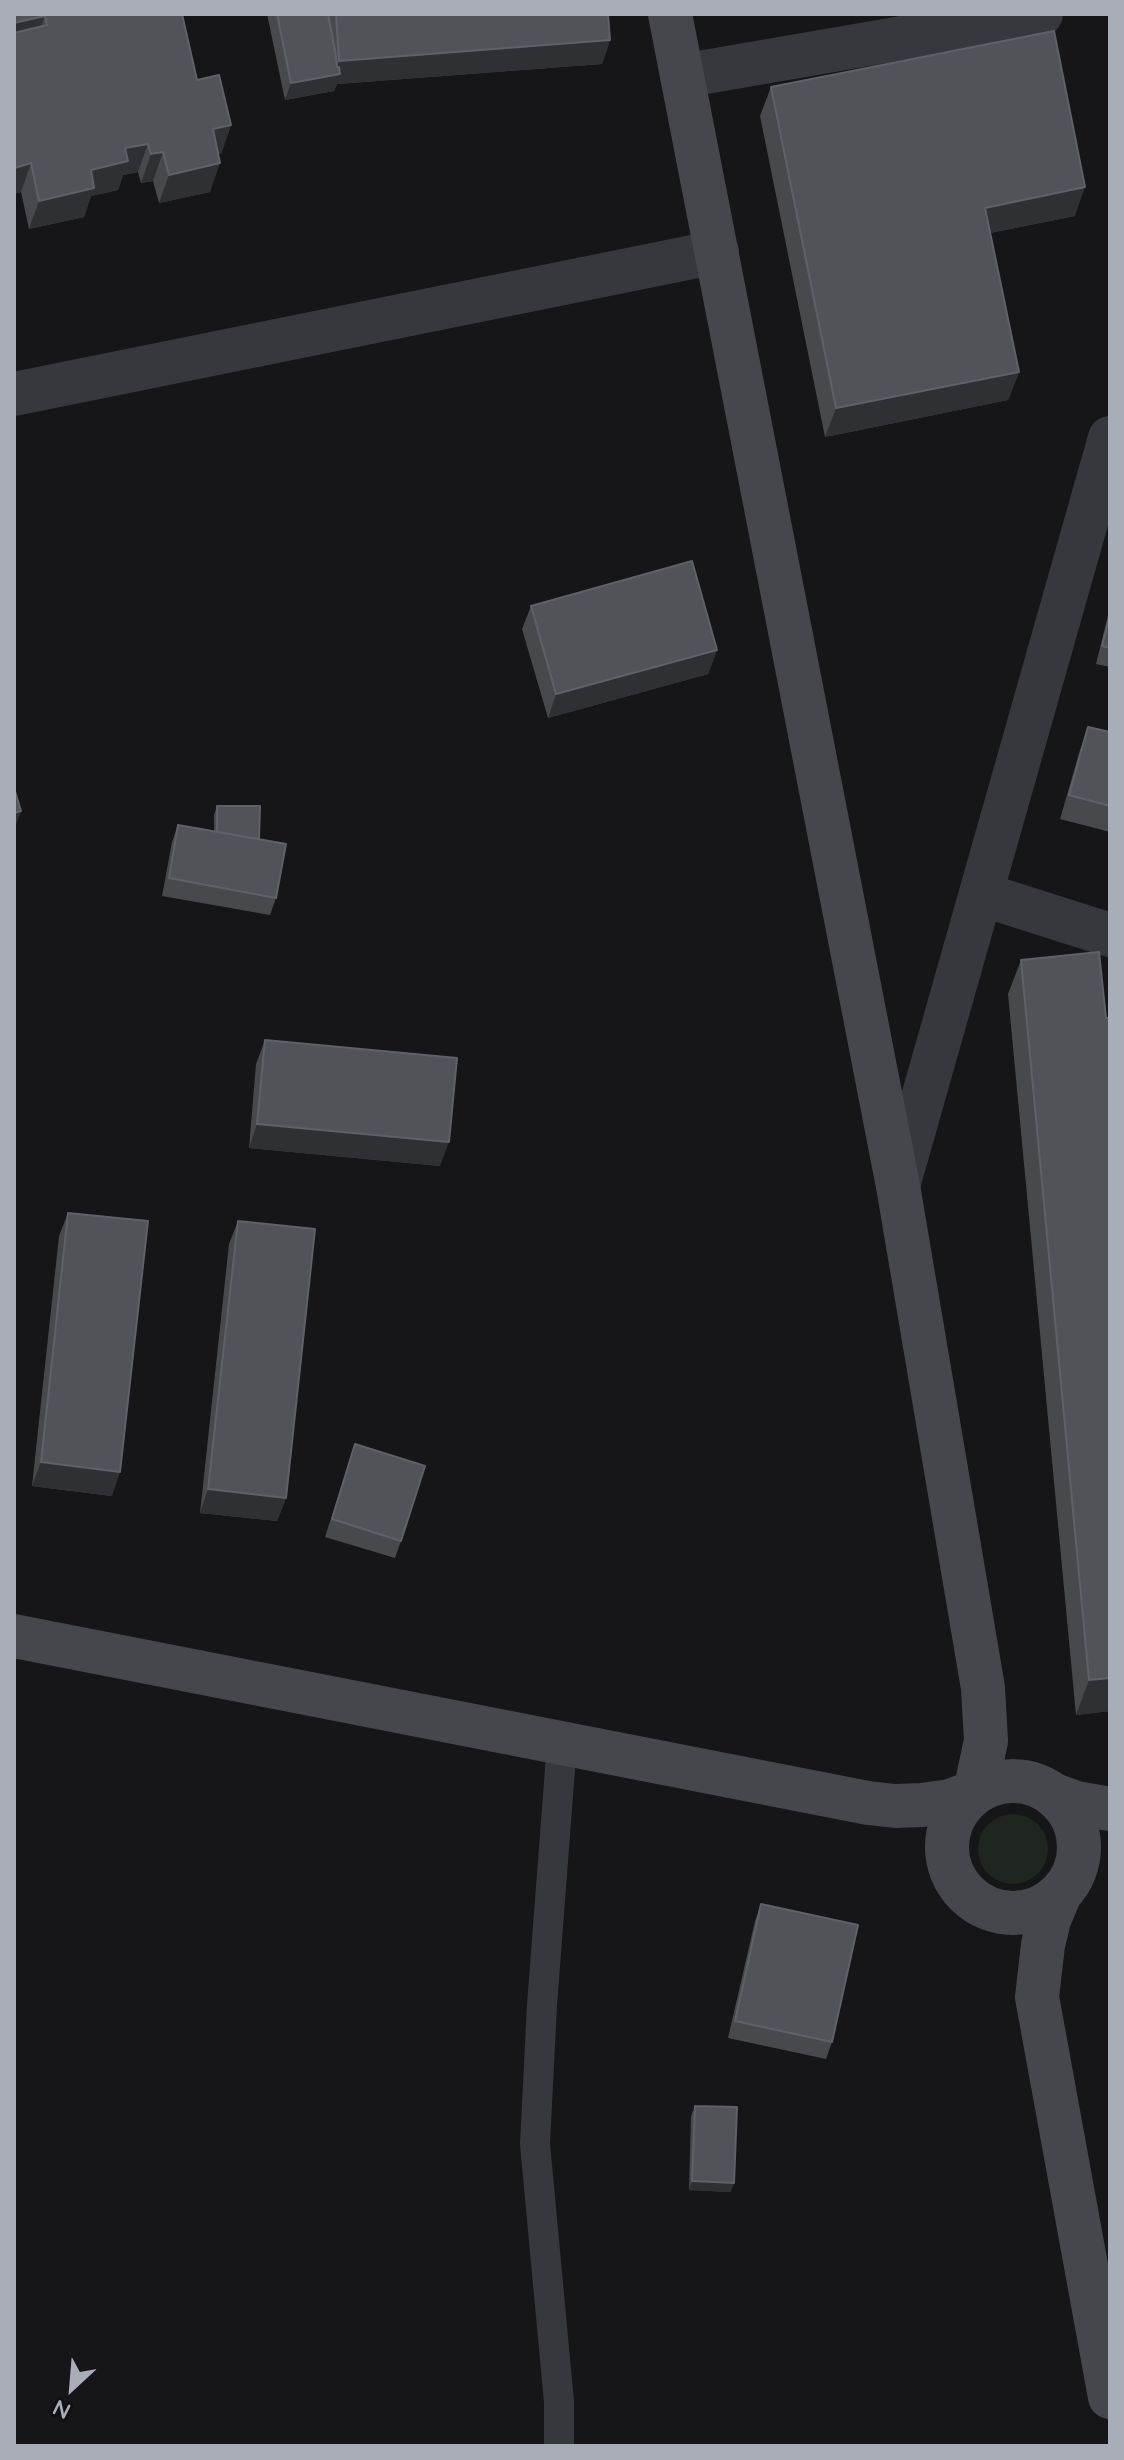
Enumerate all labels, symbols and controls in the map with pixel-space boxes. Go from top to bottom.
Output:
north arrow [32,2348,112,2428]
text: N [48,2393,75,2426]

